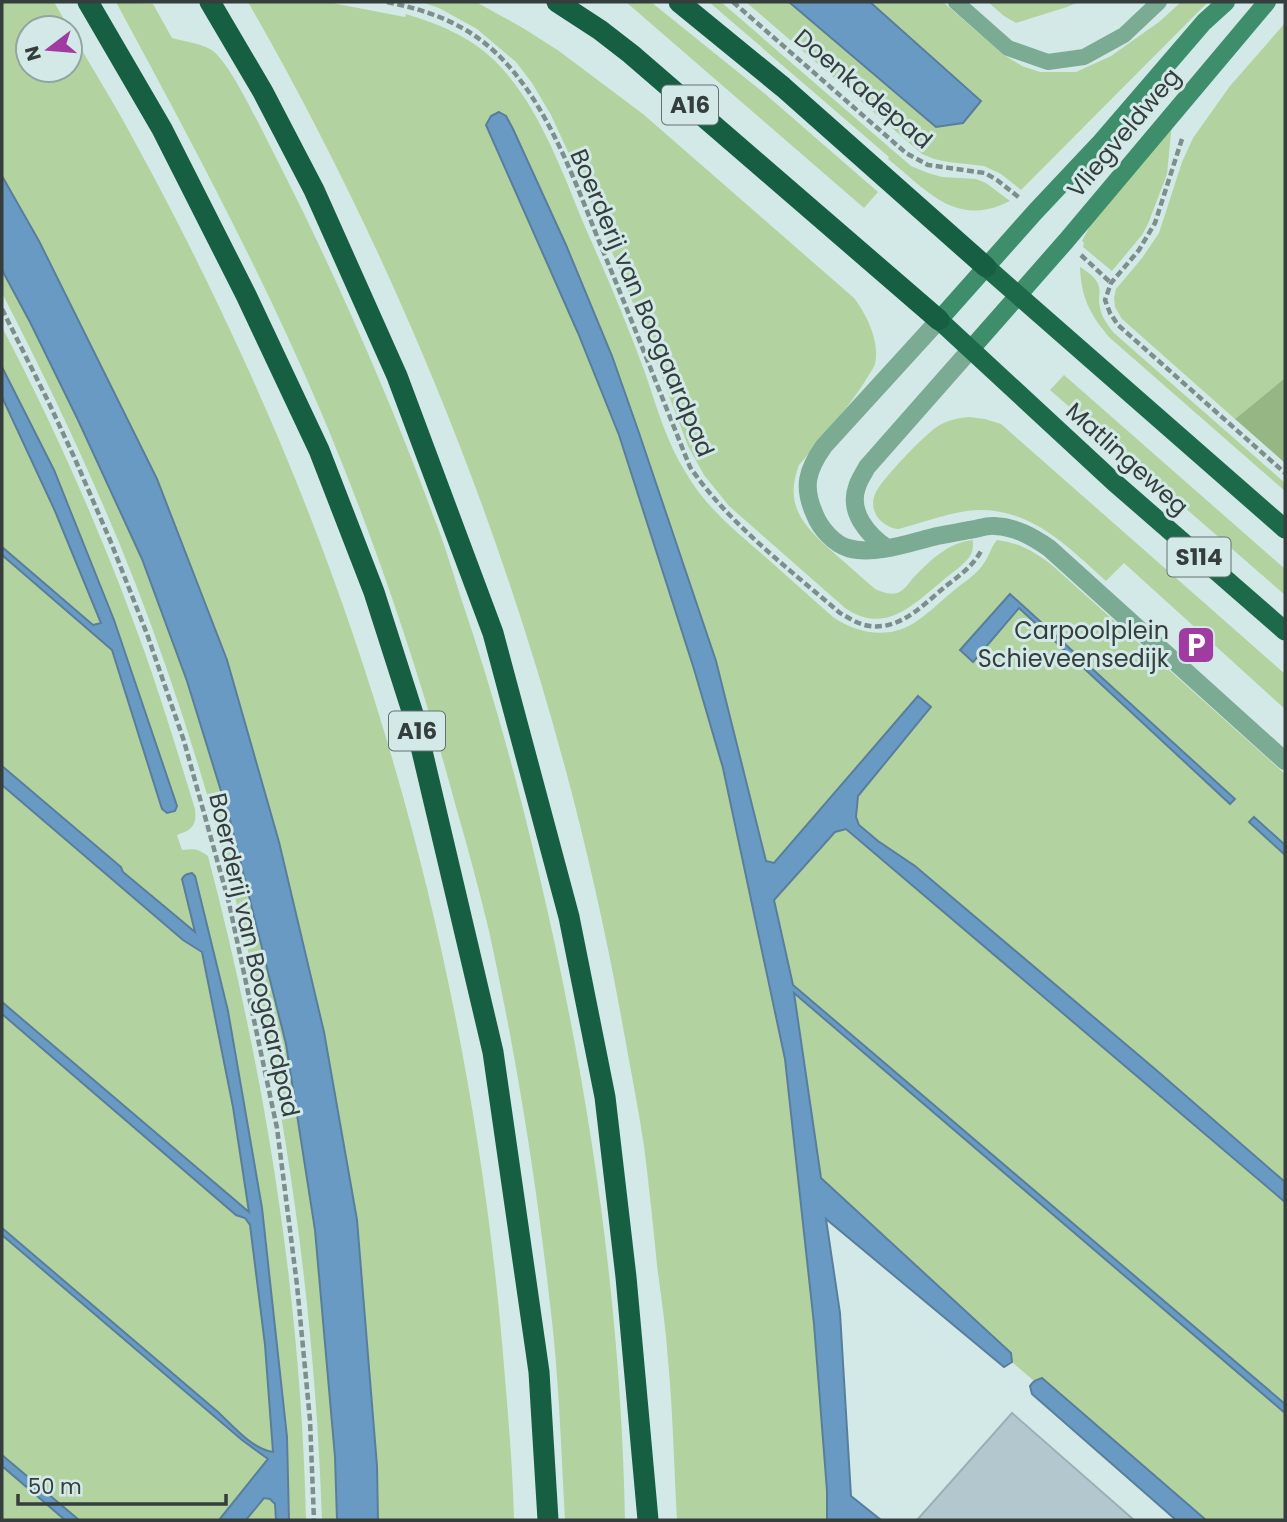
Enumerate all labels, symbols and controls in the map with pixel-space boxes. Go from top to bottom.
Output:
north arrow [14,14,84,84]
street label: Doenkadepad [787,21,939,156]
text: N [18,43,48,64]
street label: Vliegveldweg [1059,61,1188,205]
road number: A16 [662,86,718,124]
street label: Boerderij van Boogaardpad [562,144,722,462]
street label: Matlingeweg [1059,395,1196,523]
road number: S114 [1168,538,1230,576]
place label: Carpoolplein Schieveensedijk [978,614,1170,675]
parking icon: Carpoolplein Schieveensedijk [1175,624,1217,666]
road number: A16 [389,712,445,750]
street label: Boerderij van Boogaardpad [201,790,308,1120]
scale bar [18,1462,226,1506]
text: 50 m [28,1472,82,1501]

